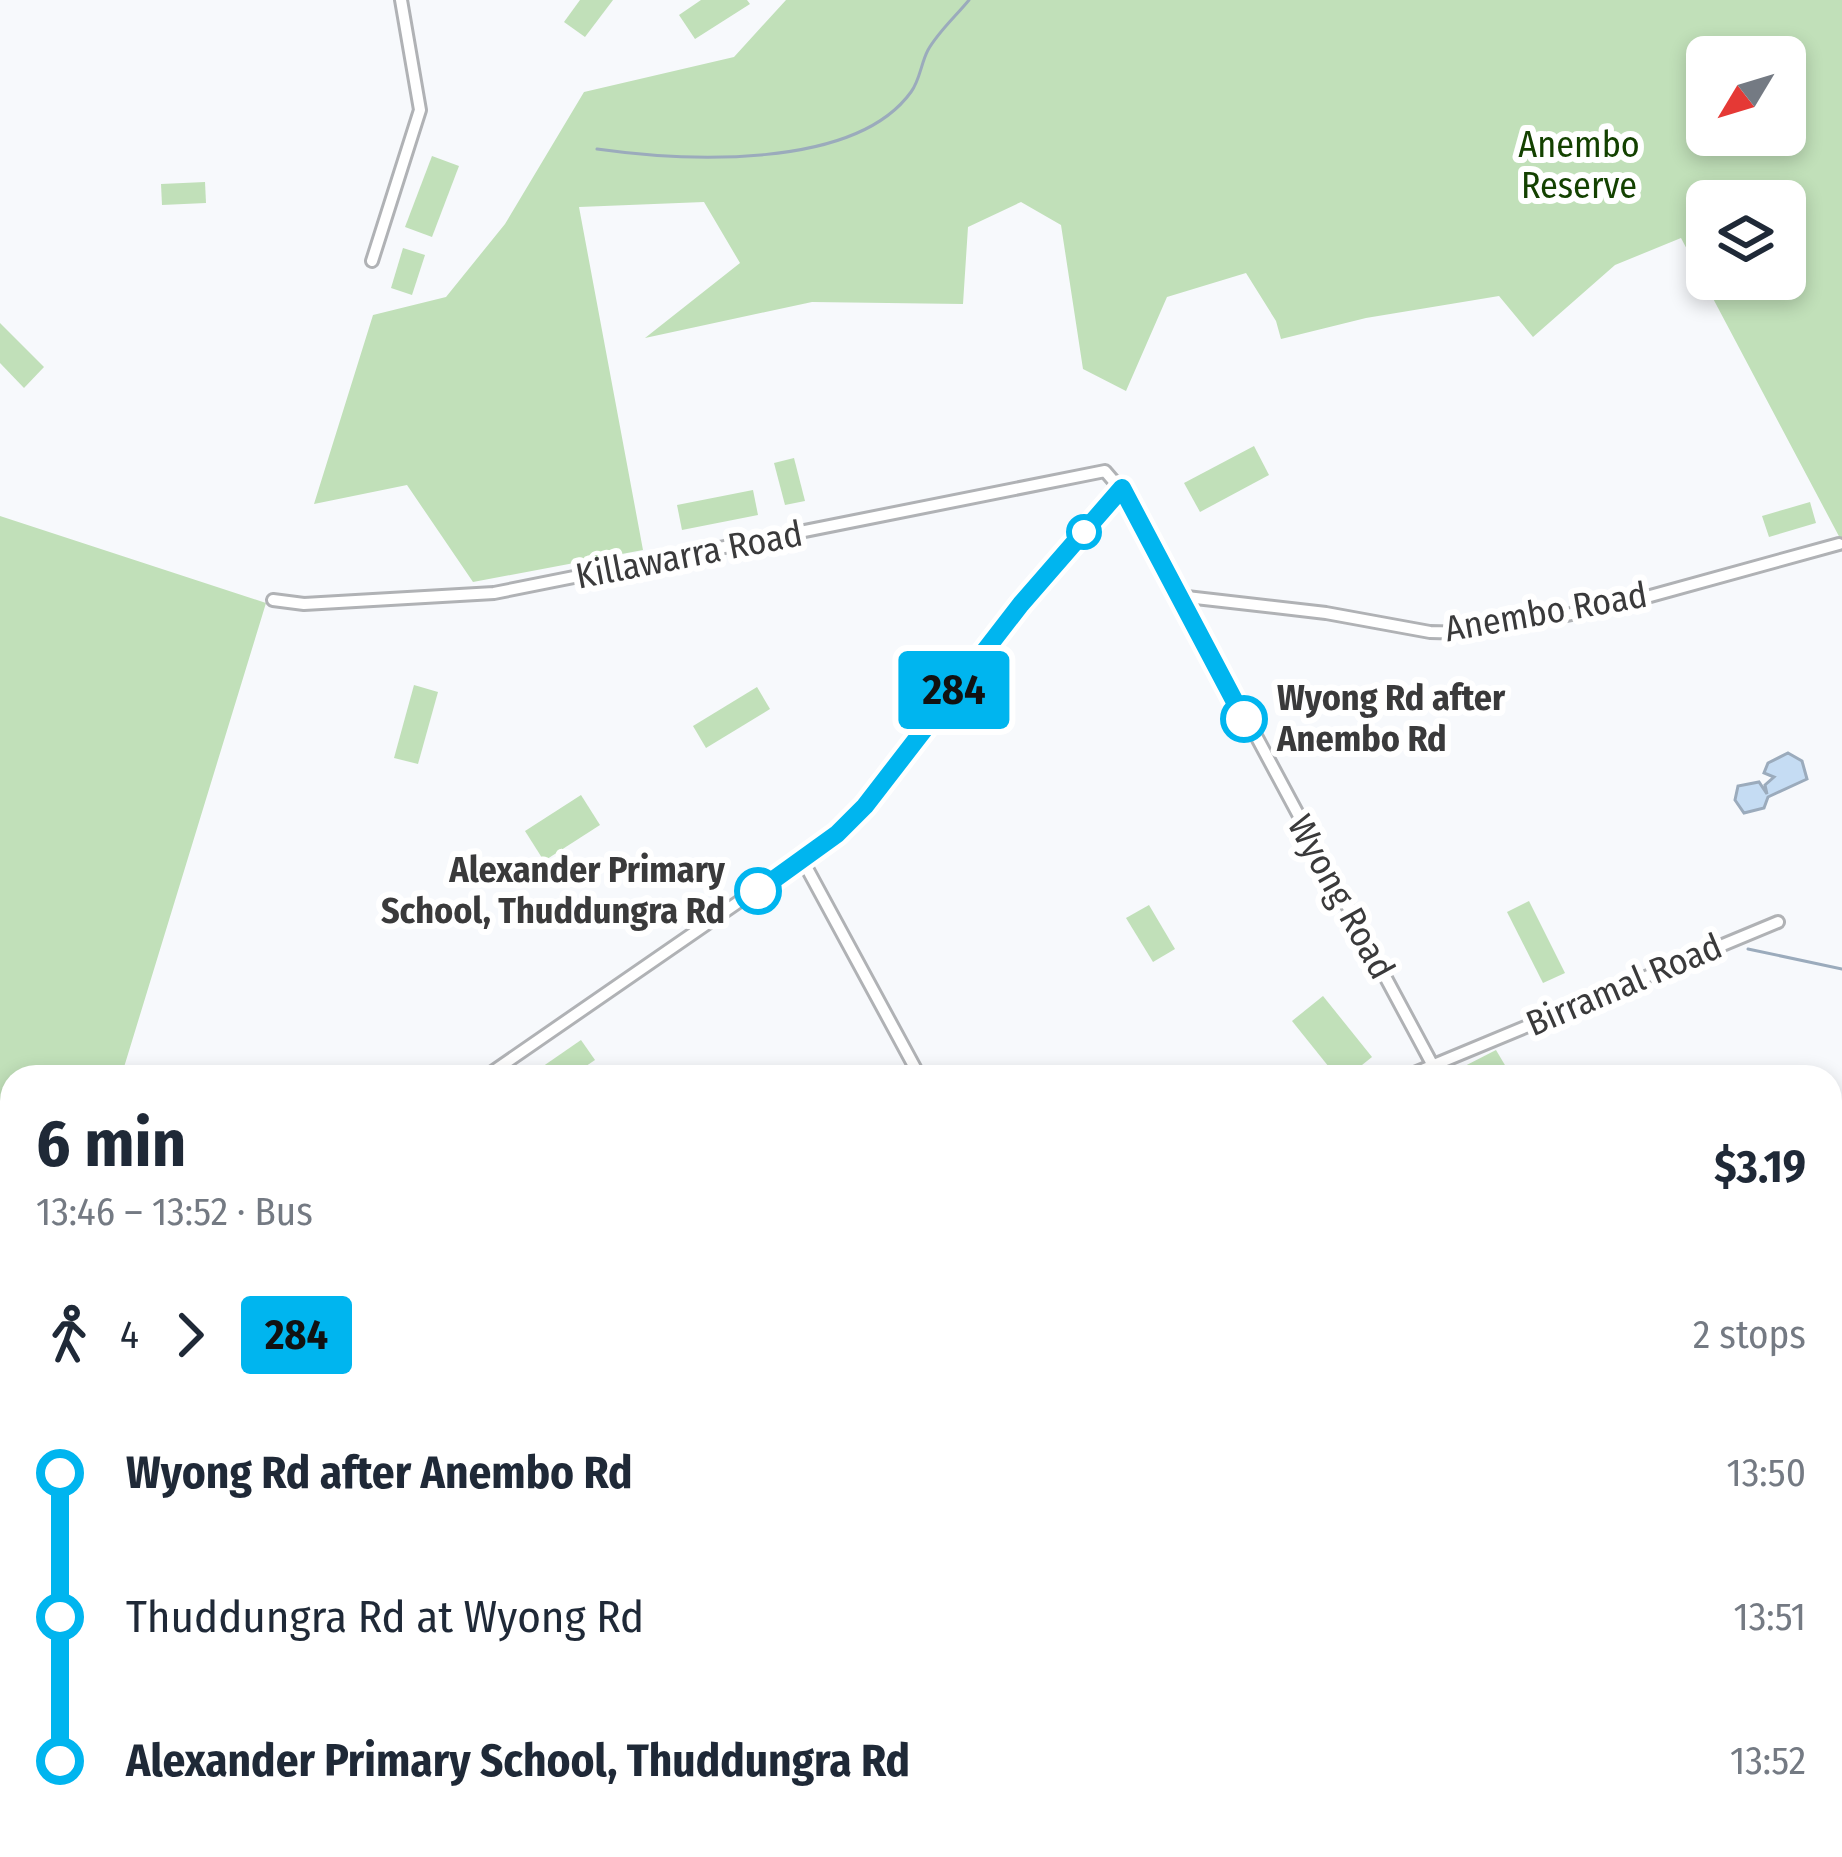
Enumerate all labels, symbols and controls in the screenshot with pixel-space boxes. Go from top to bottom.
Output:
north arrow [1686,36,1806,156]
map controls [1686,36,1806,300]
park label: Anembo Reserve [1518,123,1640,208]
button: layers [1686,180,1806,300]
street label: Killawarra Road [572,511,806,599]
unlabelled marker [1068,516,1100,548]
street label: Anembo Road [1441,573,1651,651]
line badge: 284 [885,651,1023,729]
text: 284 [922,665,986,715]
place label: Wyong Rd after Anembo Rd [1276,676,1506,761]
marker: Wyong Rd after Anembo Rd [1222,697,1266,741]
street label: Wyong Road [1278,807,1404,987]
place label: Alexander Primary School, Thuddungra Rd [381,848,726,933]
marker: Alexander Primary School, Thuddungra Rd [736,869,780,913]
street label: Birramal Road [1520,924,1728,1046]
text: 6 min [36,1104,186,1183]
text: $3.19 [1714,1140,1806,1194]
text: 13:46 – 13:52 · Bus [36,1189,313,1235]
icon: walk [36,1302,102,1368]
icon: forward [157,1302,223,1368]
text: 284 [265,1310,328,1360]
text: 4 [120,1312,139,1358]
text: 2 stops [1693,1312,1806,1358]
text: Wyong Rd after Anembo Rd [126,1446,633,1500]
text: 13:50 [1727,1450,1806,1496]
text: Thuddungra Rd at Wyong Rd [126,1590,644,1644]
text: 13:51 [1734,1594,1806,1640]
text: Alexander Primary School, Thuddungra Rd [126,1734,910,1788]
text: 13:52 [1730,1738,1806,1784]

